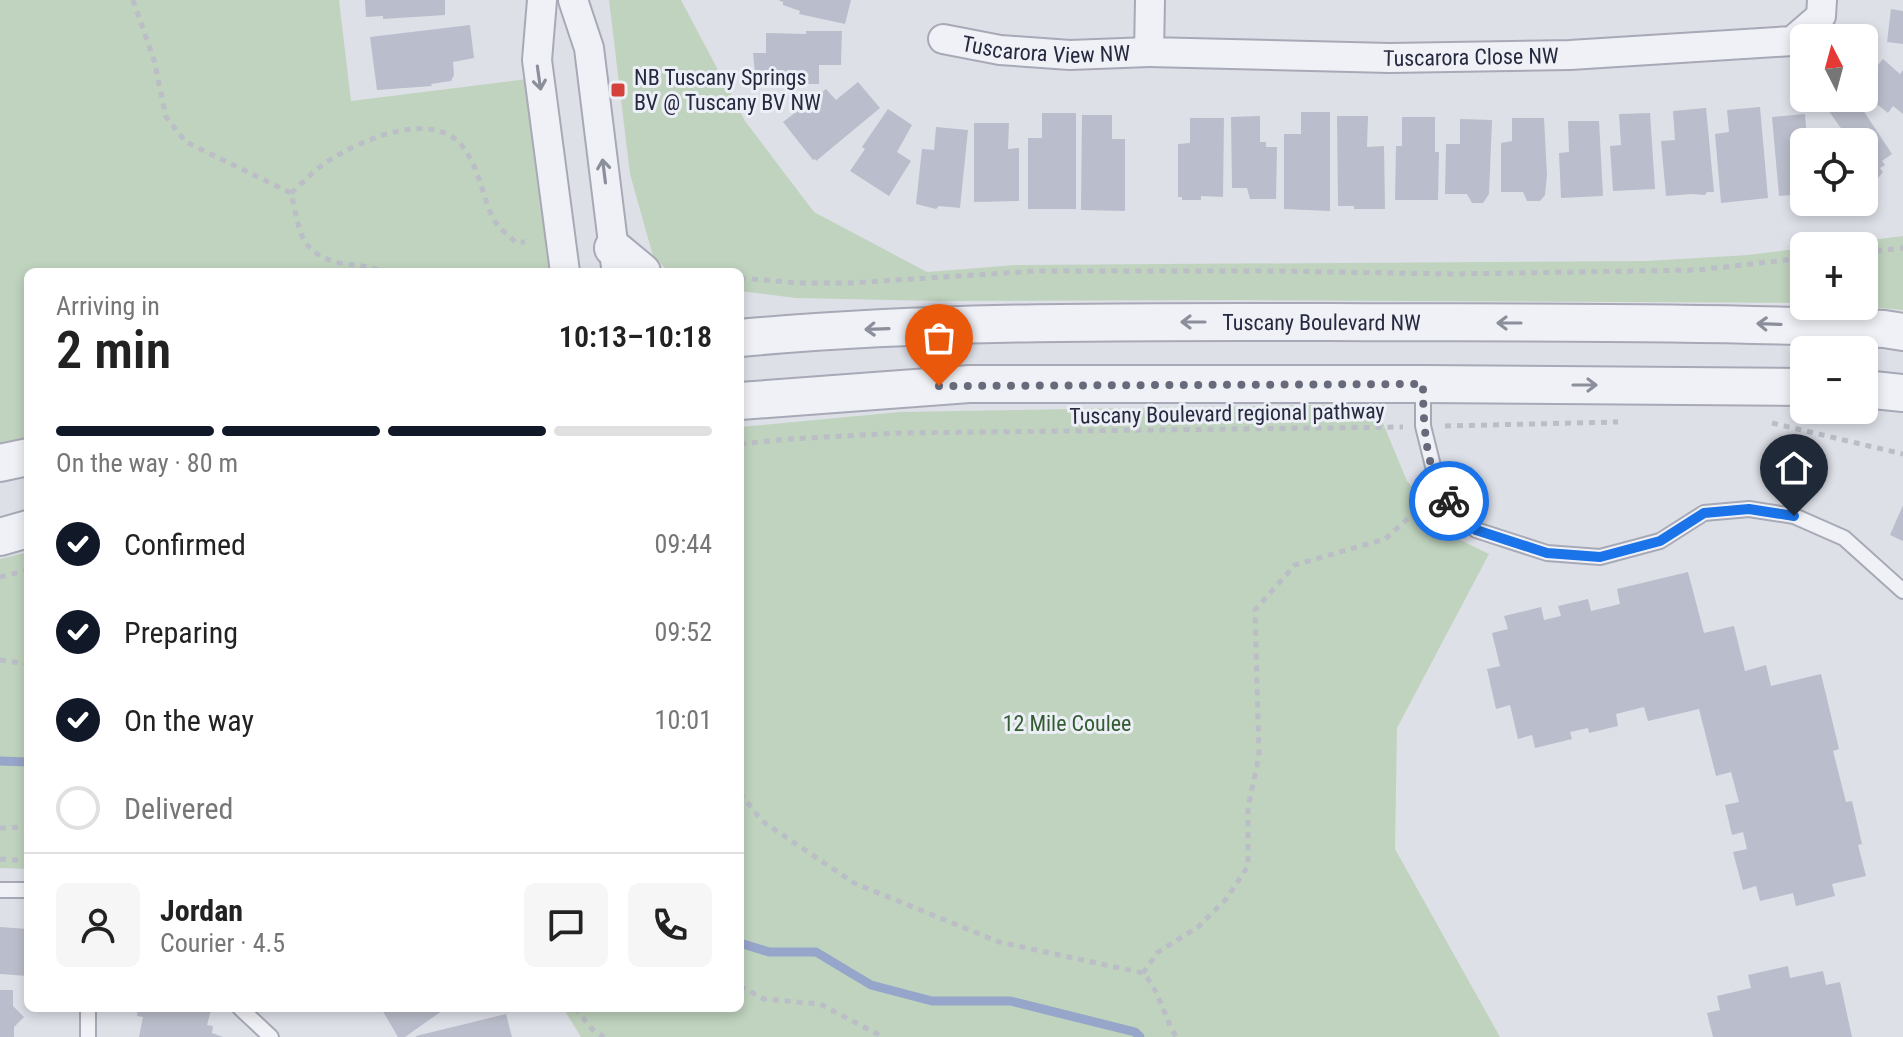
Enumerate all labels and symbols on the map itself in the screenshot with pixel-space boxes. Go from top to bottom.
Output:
north arrow [1790,24,1878,112]
street label: Tuscarora View NW [960,31,1131,68]
street label: Tuscarora Close NW [1383,43,1559,71]
one-way arrow [532,64,547,90]
place label: NB Tuscany Springs BV @ Tuscany BV NW [634,65,821,115]
marker: NB Tuscany Springs BV @ Tuscany BV NW [609,81,627,99]
one-way arrow [596,159,611,184]
pin [905,304,973,386]
street label: Tuscany Boulevard NW [1222,310,1421,335]
one-way arrow [1180,314,1207,330]
one-way arrow [1496,316,1523,331]
one-way arrow [1756,317,1783,332]
one-way arrow [864,321,891,336]
one-way arrow [1571,377,1598,393]
street label: Tuscany Boulevard regional pathway [1069,398,1385,429]
pin [1760,434,1828,516]
courier [1409,461,1489,541]
park label: 12 Mile Coulee [1003,711,1131,736]

